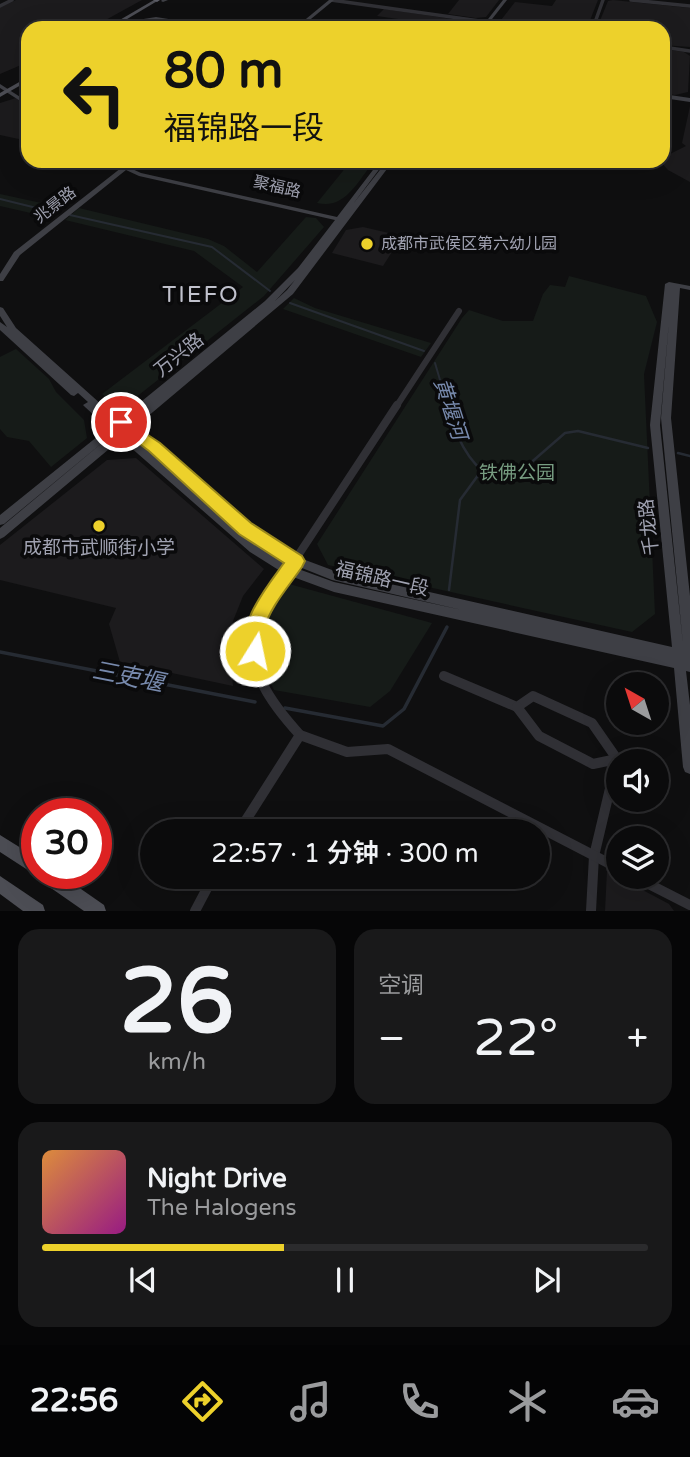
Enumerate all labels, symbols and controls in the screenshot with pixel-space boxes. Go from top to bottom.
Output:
text: 80 m [164,42,283,101]
icon: left [49,49,140,140]
text: 福锦路一段 [164,110,324,148]
street label: 聚福路 [251,172,303,202]
street label: 兆景路 [30,182,80,228]
place label: 成都市武侯区第六幼儿园 [381,234,557,254]
marker: 成都市武侯区第六幼儿园 [359,236,375,252]
district label: TIEFO [162,281,240,309]
street label: 万兴路 [150,329,208,381]
water label: 黄堰河 [428,375,473,447]
pin [91,392,151,452]
icon: arrive [102,403,140,441]
park label: 铁佛公园 [479,462,555,484]
street label: 千龙路 [635,497,663,557]
marker: 成都市武顺街小学 [91,518,107,534]
place label: 成都市武顺街小学 [23,537,175,559]
street label: 福锦路一段 [333,558,431,600]
position arrow [218,614,292,688]
water label: 三吏堰 [90,656,170,699]
north arrow [606,672,668,735]
map controls [606,672,669,889]
button: sound [606,749,669,812]
speed limit sign: 30 [21,798,112,889]
button: layers [606,826,669,889]
text: 22:57 · 1 分钟 · 300 m [211,838,479,869]
text: 26 [120,947,234,1057]
text: 空调 [378,972,424,1000]
text: 22° [473,1007,558,1070]
text: − [378,1016,405,1062]
text: + [627,1016,648,1062]
text: km/h [148,1048,206,1076]
text: Night Drive [147,1163,287,1194]
text: The Halogens [147,1194,296,1222]
icon: previous [124,1261,162,1299]
icon: pause [326,1261,364,1299]
icon: next [528,1261,566,1299]
icon: directions [178,1377,227,1426]
icon: music [286,1377,335,1426]
icon: phone [395,1377,444,1426]
icon: climate [503,1377,552,1426]
icon: car [611,1377,660,1426]
text: 22:56 [30,1382,118,1420]

